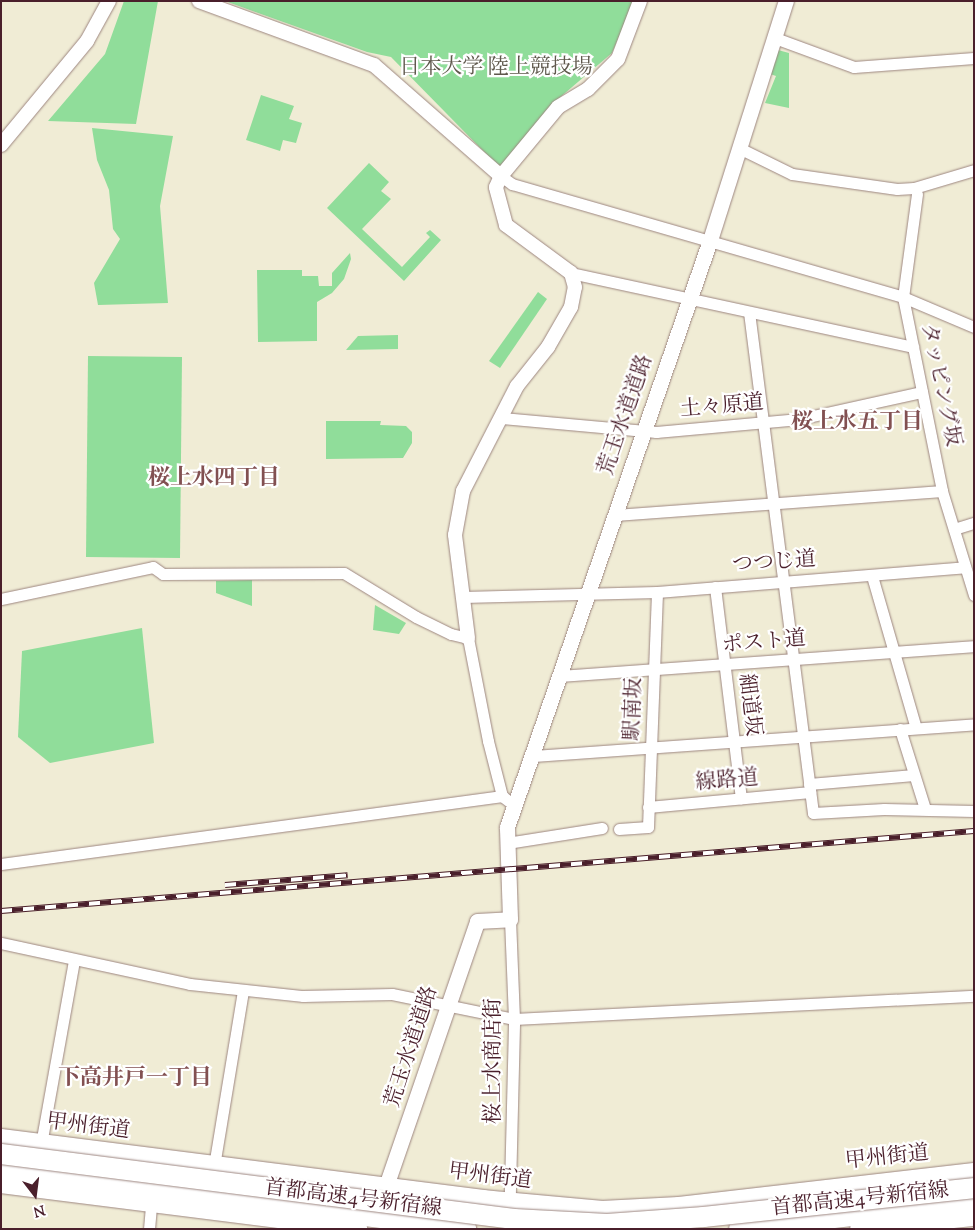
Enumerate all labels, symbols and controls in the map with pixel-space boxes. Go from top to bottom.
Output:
park label: 日本大学 陸上競技場 [399,55,593,81]
street label: タッピング坂 [915,321,965,449]
street label: 荒玉水道道路 [594,351,658,479]
street label: 土々原道 [679,391,765,423]
district label: 桜上水五丁目 [791,411,923,437]
district label: 桜上水四丁目 [148,467,280,493]
street label: つつじ道 [731,548,817,578]
street label: ポスト道 [721,627,807,659]
street label: 細道坂 [733,672,765,738]
street label: 駅南坂 [620,677,648,741]
street label: 線路道 [695,766,759,796]
street label: 荒玉水道道路 [381,983,443,1111]
street label: 桜上水商店街 [481,998,507,1124]
district label: 下高井戸一丁目 [58,1067,212,1093]
street label: 甲州街道 [45,1109,131,1145]
street label: 甲州街道 [844,1141,930,1175]
street label: 甲州街道 [447,1159,533,1195]
north arrow [10,1170,60,1220]
street label: 首都高速4号新宿線 [263,1176,443,1222]
street label: 首都高速4号新宿線 [770,1178,950,1222]
text: N [31,1198,47,1221]

